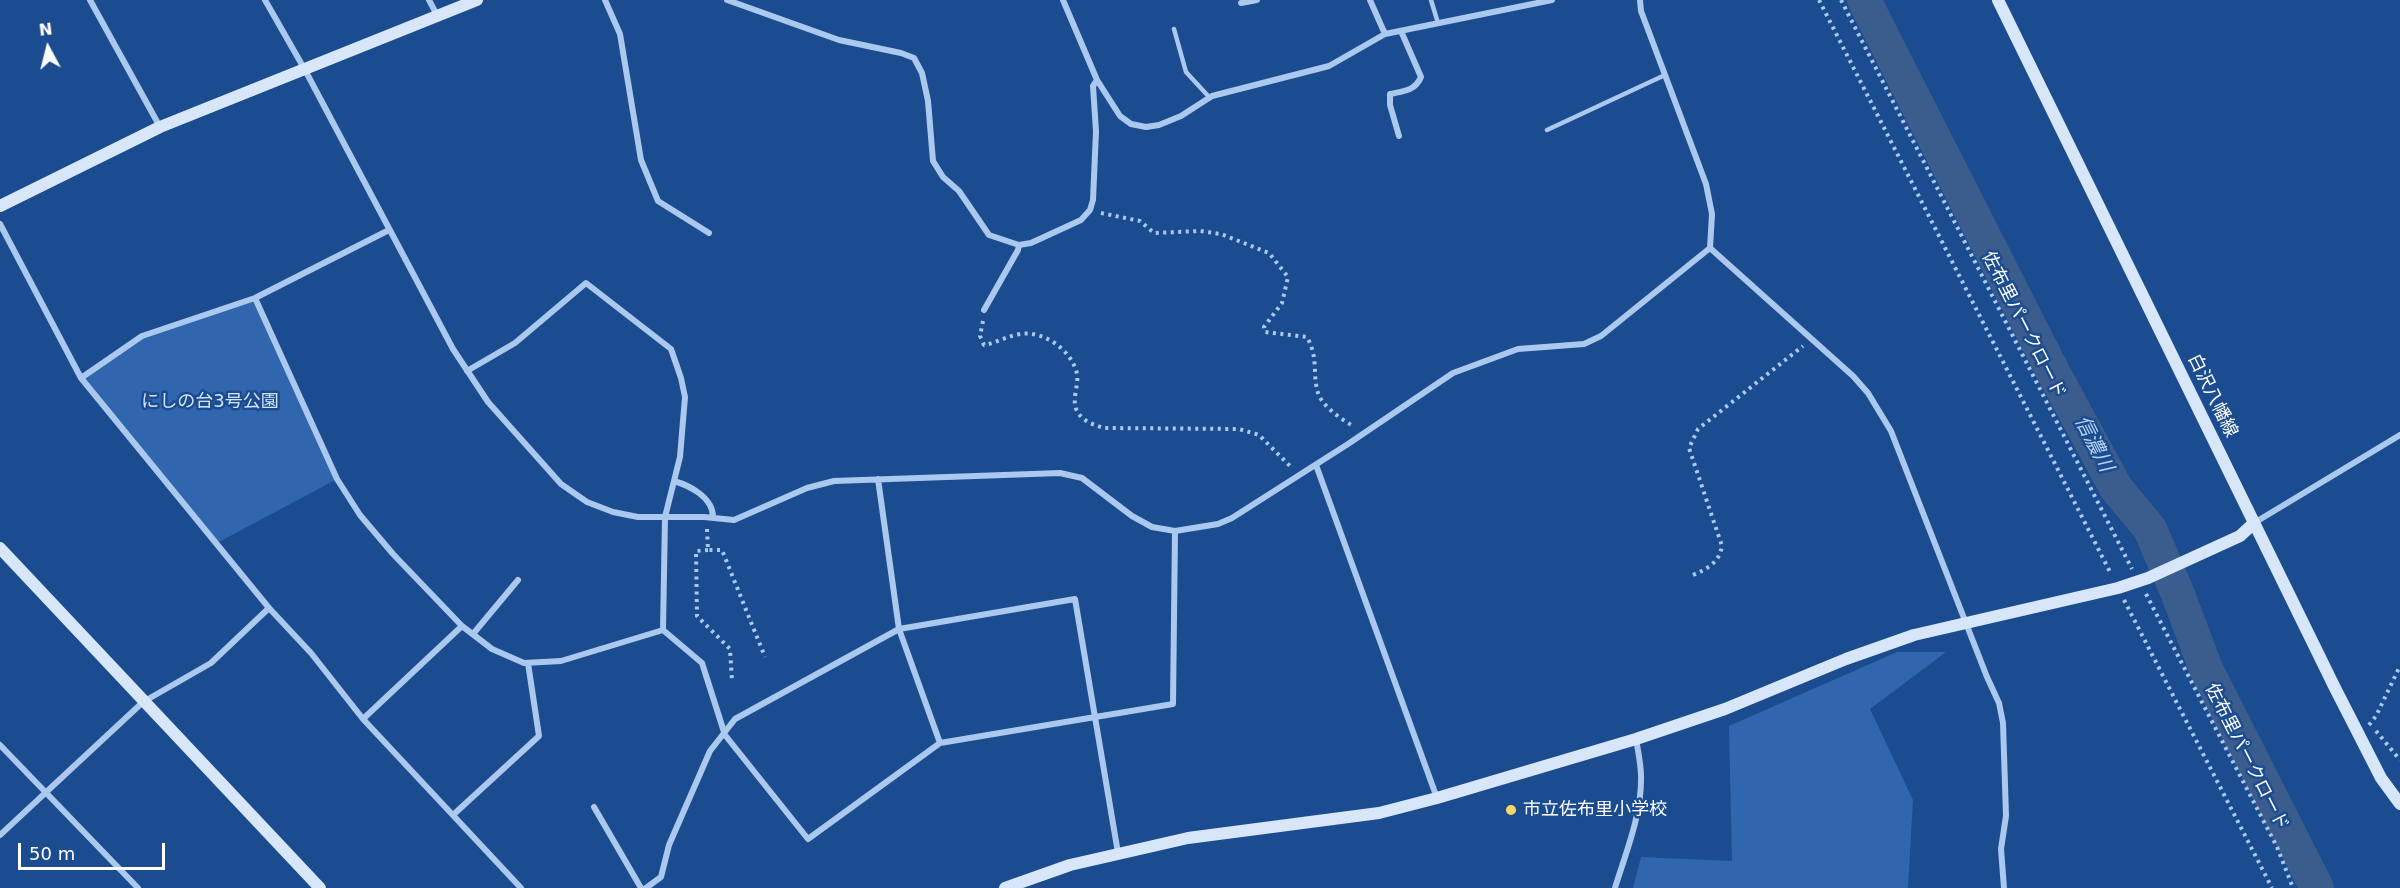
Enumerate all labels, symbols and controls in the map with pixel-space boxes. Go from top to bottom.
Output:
north arrow [18,18,78,78]
text: N [38,19,54,40]
street label: 佐布里パークロード [1977,248,2069,402]
street label: 白沢八幡線 [2183,351,2241,441]
park label: にしの台3号公園 [141,391,279,413]
water label: 信濃川 [2069,412,2117,476]
street label: 佐布里パークロード [2200,680,2292,834]
place label: 市立佐布里小学校 [1523,799,1667,821]
marker: 市立佐布里小学校 [1504,803,1518,817]
scale bar [21,831,168,869]
text: 50 m [29,843,75,864]

